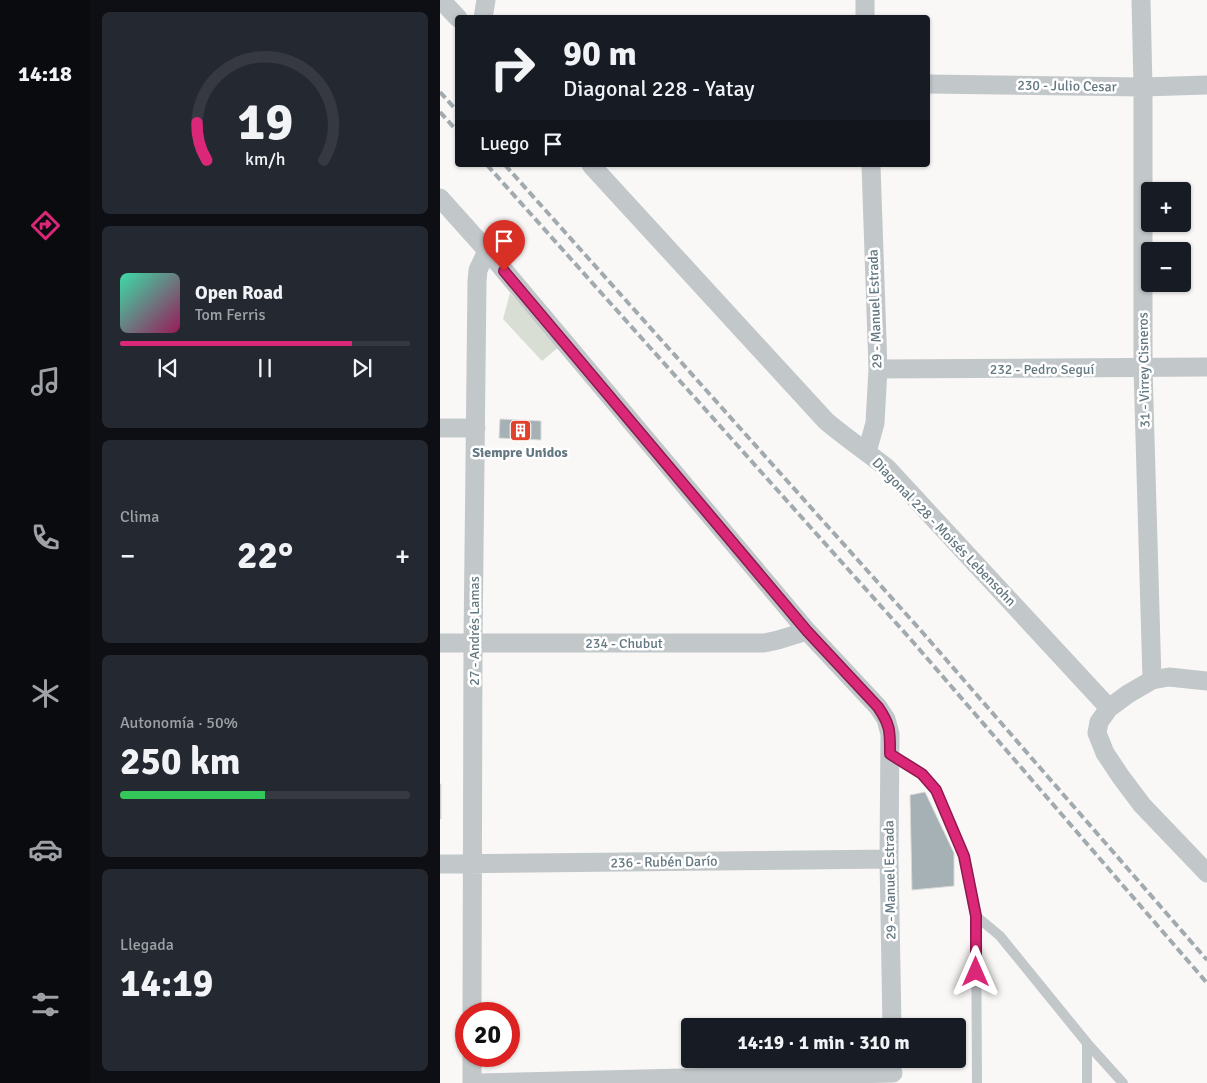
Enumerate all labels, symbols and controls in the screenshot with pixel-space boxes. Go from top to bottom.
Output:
text: 90 m [563,32,637,75]
icon: right [480,35,545,100]
text: 14:18 [18,60,72,87]
text: Diagonal 228 - Yatay [563,75,755,102]
street label: 230 - Julio Cesar [1017,77,1118,95]
text: 19 [237,90,293,154]
icon: arrive [539,130,567,158]
text: Luego [480,132,529,156]
text: km/h [245,148,285,170]
map controls [1141,182,1191,292]
button: + [1141,182,1191,232]
icon: directions [28,208,63,243]
pin [483,220,525,271]
icon: arrive [490,227,518,255]
button: − [1141,242,1191,292]
street label: 29 - Manuel Estrada [864,249,886,369]
text: Open Road [195,281,283,305]
text: Tom Ferris [195,305,265,325]
street label: 31 - Virrey Cisneros [1134,312,1154,428]
icon: previous [154,354,182,382]
icon: pause [251,354,279,382]
icon: next [348,354,376,382]
street label: 232 - Pedro Seguí [990,361,1094,378]
icon: music [28,364,63,399]
building icon: Siempre Unidos [508,418,532,442]
place label: Siempre Unidos [472,444,568,461]
street label: Diagonal 228 - Moisés Lebensohn [869,454,1019,610]
text: Clima [120,507,159,527]
icon: phone [28,520,63,555]
text: 22° [237,532,293,579]
text: − [120,539,135,573]
text: + [395,539,410,573]
street label: 27 - Andrés Lamas [466,576,483,686]
street label: 234 - Chubut [585,635,663,652]
icon: climate [28,676,63,711]
text: Autonomía · 50% [120,713,238,733]
text: 250 km [120,738,241,785]
street label: 29 - Manuel Estrada [880,820,900,940]
icon: car [28,832,63,867]
street label: 236 - Rubén Darío [610,853,718,871]
text: Llegada [120,935,174,955]
position arrow [949,945,1001,997]
text: 14:19 [120,960,213,1007]
icon: filters [28,987,63,1022]
speed limit sign: 20 [455,1002,520,1067]
text: 14:19 · 1 min · 310 m [737,1031,910,1055]

